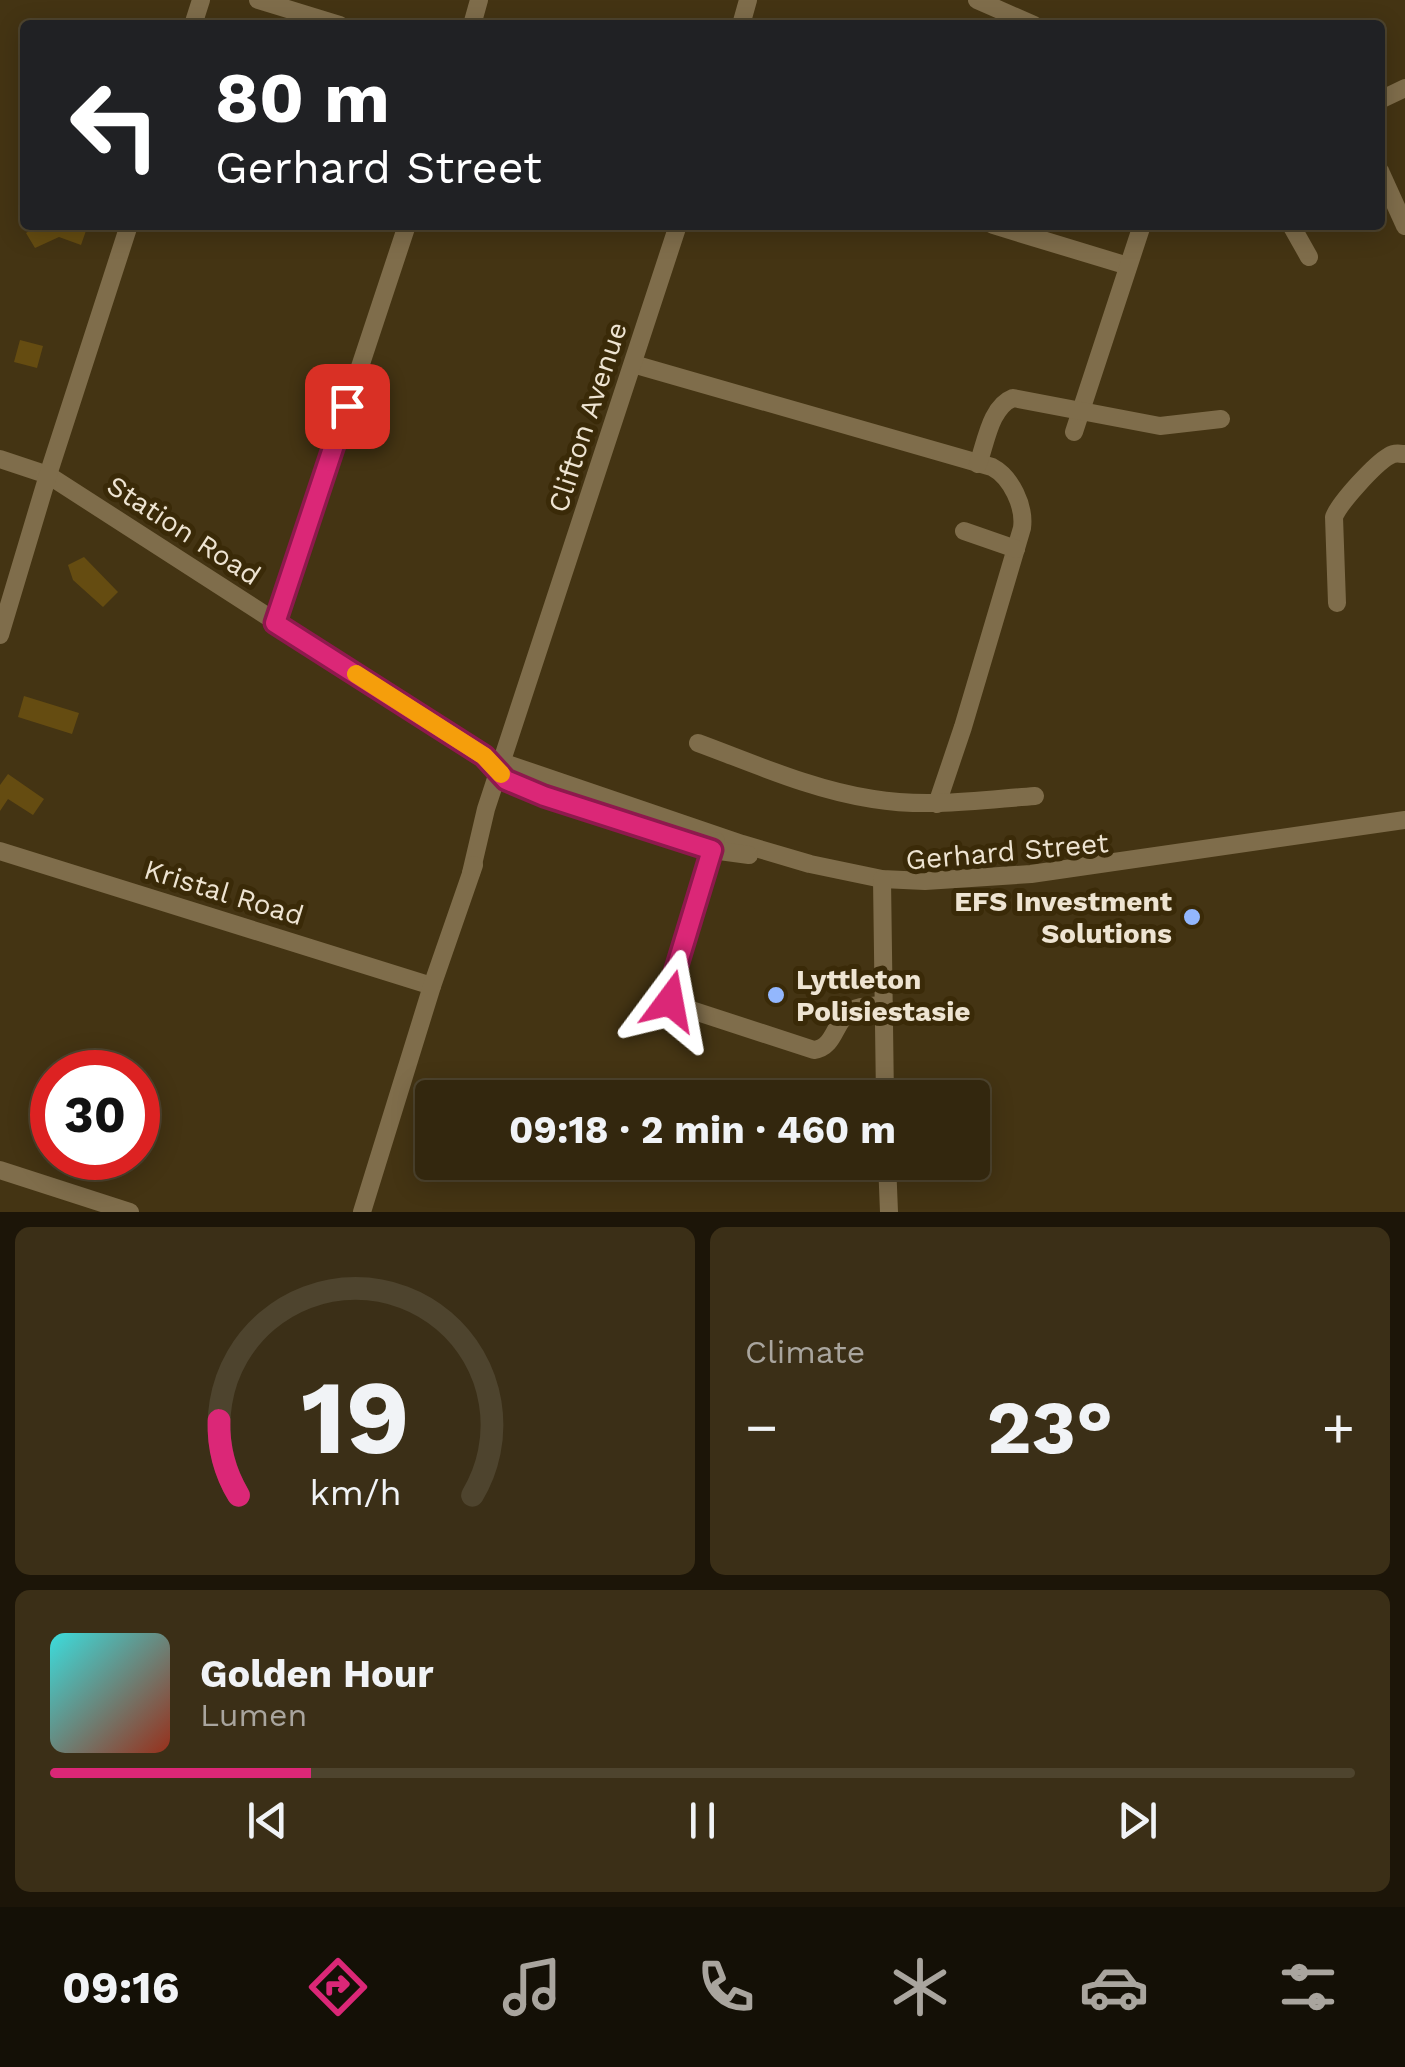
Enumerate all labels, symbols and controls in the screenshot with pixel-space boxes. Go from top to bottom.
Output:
text: 80 m [215,57,390,139]
icon: left [50,60,180,190]
text: Gerhard Street [215,141,542,194]
street label: Clifton Avenue [541,318,634,516]
pin [305,364,390,449]
icon: arrive [320,379,375,434]
street label: Station Road [101,469,267,592]
street label: Gerhard Street [904,826,1110,877]
street label: Kristal Road [140,853,308,932]
place label: EFS Investment Solutions [954,885,1172,950]
marker: EFS Investment Solutions [1181,906,1203,928]
position arrow [618,949,722,1053]
place label: Lyttleton Polisiestasie [796,963,971,1028]
marker: Lyttleton Polisiestasie [765,984,787,1006]
speed limit sign: 30 [30,1050,160,1180]
text: 09:18 · 2 min · 460 m [509,1108,896,1152]
text: Climate [745,1333,865,1371]
text: 19 [301,1356,409,1478]
text: 23° [987,1383,1113,1471]
text: − [745,1395,778,1459]
text: + [1322,1395,1355,1459]
text: km/h [309,1472,401,1514]
text: Golden Hour [200,1652,434,1696]
text: Lumen [200,1696,307,1734]
icon: previous [240,1793,295,1848]
icon: pause [675,1793,730,1848]
icon: next [1110,1793,1165,1848]
icon: directions [303,1952,373,2022]
icon: music [497,1952,567,2022]
icon: phone [691,1952,761,2022]
icon: climate [885,1952,955,2022]
icon: car [1079,1952,1149,2022]
icon: filters [1273,1952,1343,2022]
text: 09:16 [62,1961,179,2014]

